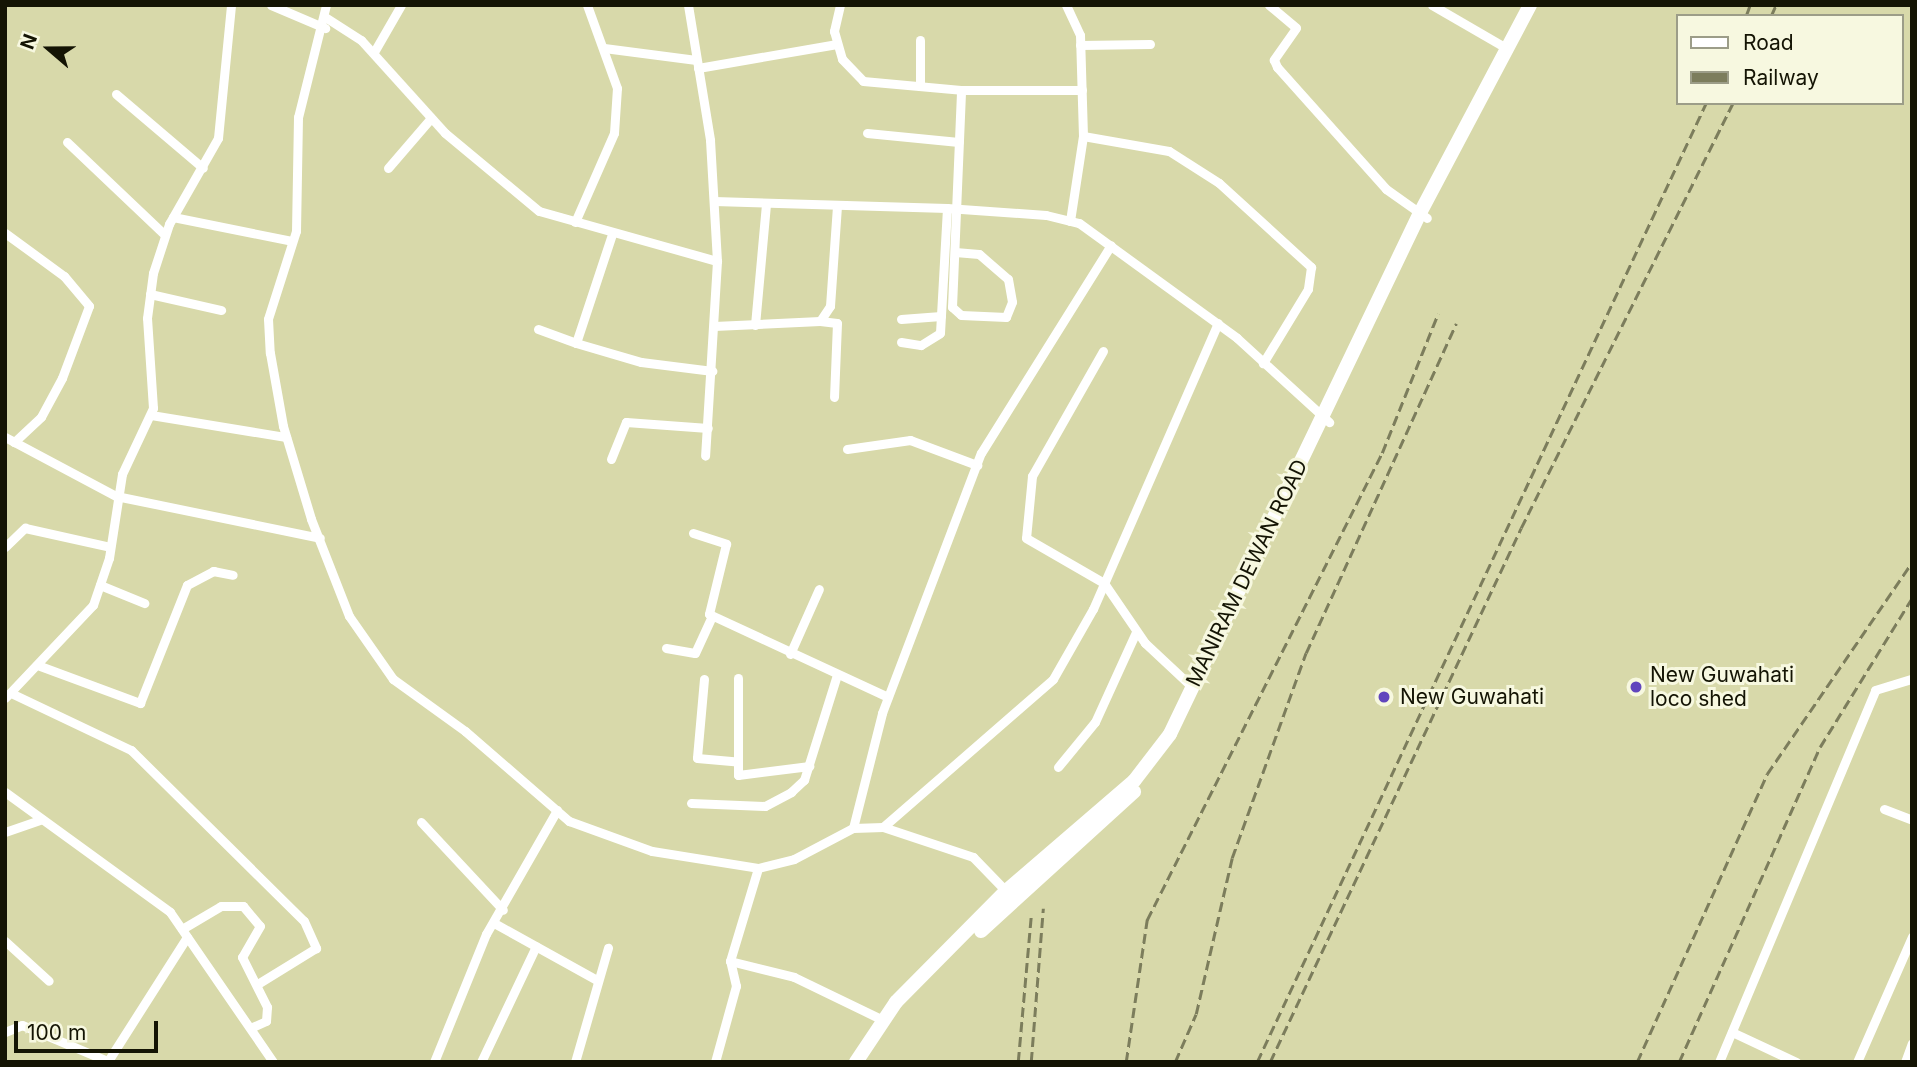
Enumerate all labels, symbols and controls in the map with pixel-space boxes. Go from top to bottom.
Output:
north arrow [14,14,84,84]
legend [1675,14,1903,105]
text: Road [1743,30,1794,55]
text: N [16,31,42,52]
text: Railway [1743,65,1819,90]
street label: MANIRAM DEWAN ROAD [1181,455,1313,691]
place label: New Guwahati loco shed [1650,662,1794,712]
marker: New Guwahati loco shed [1628,679,1644,695]
place label: New Guwahati [1400,684,1544,710]
marker: New Guwahati [1374,687,1394,707]
scale bar [18,1007,161,1052]
text: 100 m [27,1020,86,1045]

